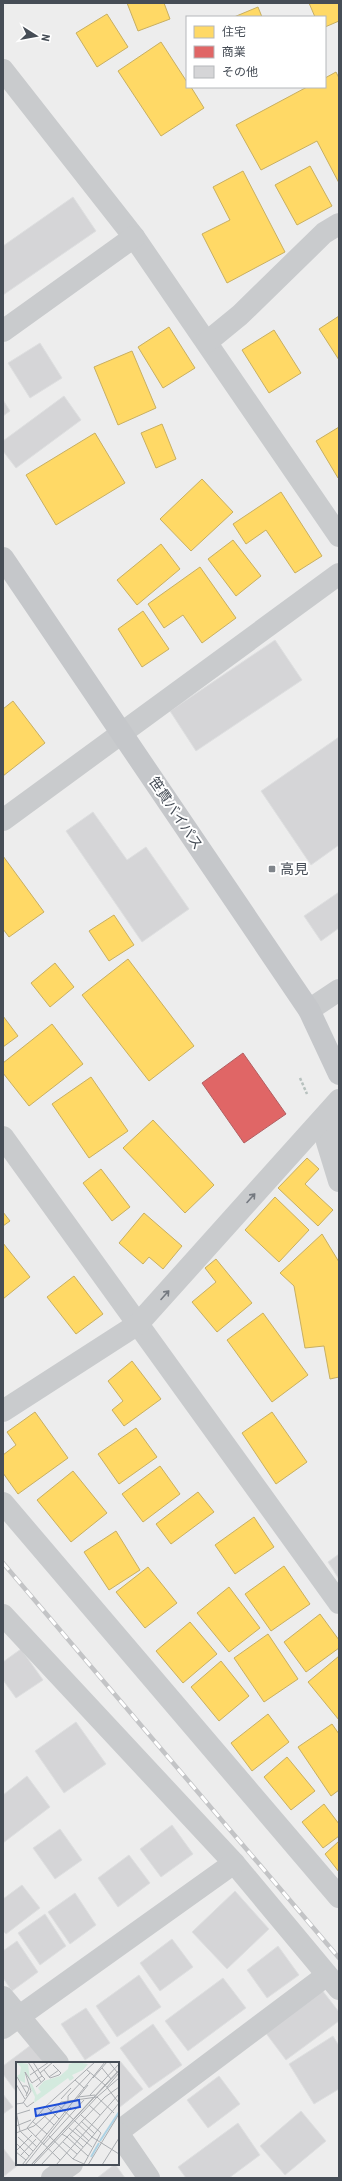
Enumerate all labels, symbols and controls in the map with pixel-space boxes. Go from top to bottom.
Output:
north arrow [16,16,56,56]
legend [186,16,326,88]
text: 住宅 [222,25,246,39]
text: N [38,33,52,43]
text: 商業 [222,45,246,59]
text: その他 [222,65,258,79]
street label: 笹貫バイパス [146,774,206,852]
place label: 高見 [280,861,308,877]
marker: 高見 [267,864,277,874]
one-way arrow [247,1193,256,1203]
one-way arrow [160,1290,169,1300]
inset map [16,2062,119,2165]

